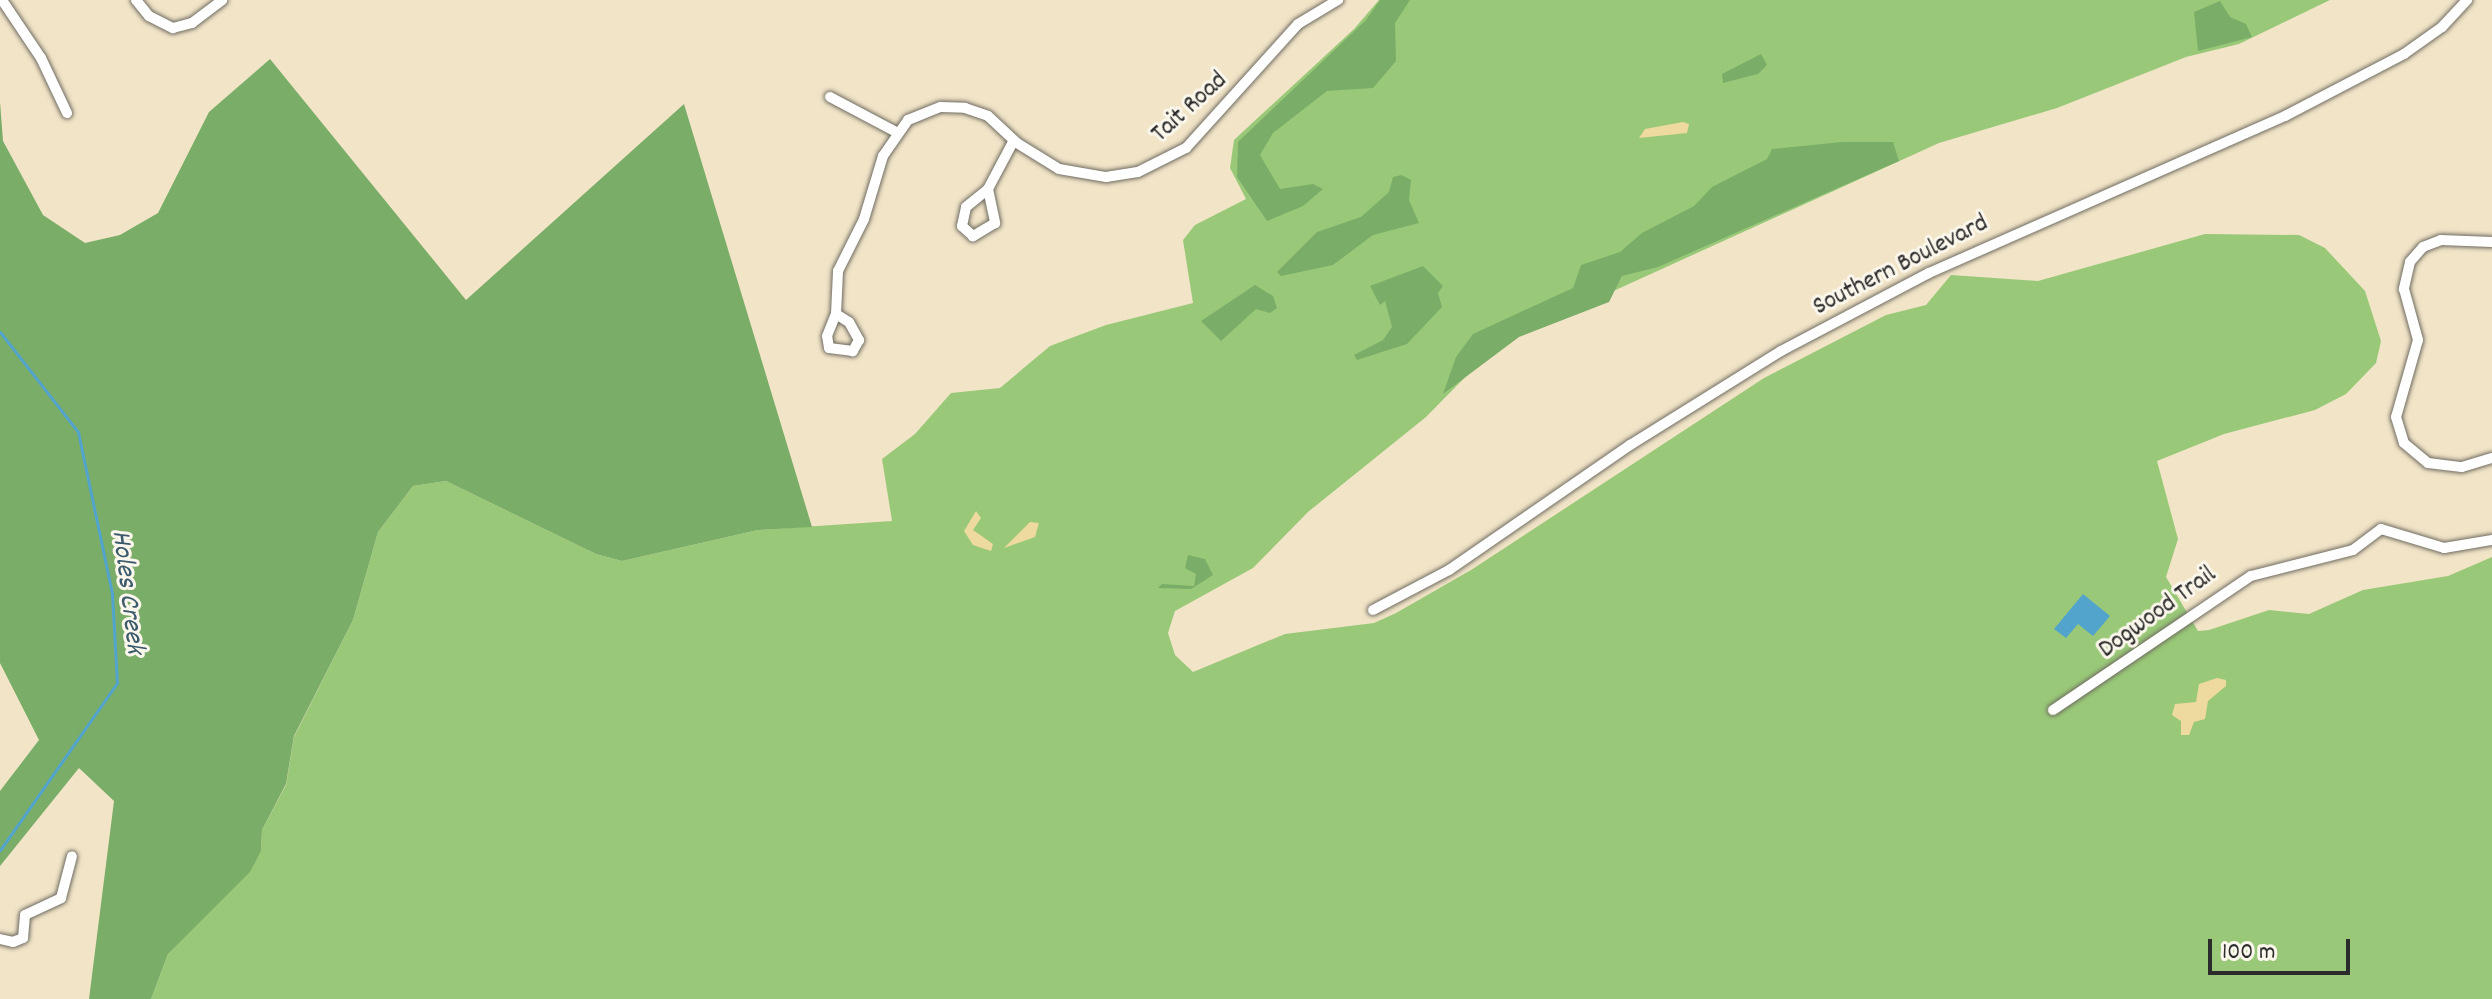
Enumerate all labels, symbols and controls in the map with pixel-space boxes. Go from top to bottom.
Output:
street label: Tait Road [1146,66,1234,150]
street label: Southern Boulevard [1808,208,1994,324]
water label: Holes Creek [102,528,150,656]
street label: Dogwood Trail [2093,560,2223,666]
scale bar [2212,923,2354,973]
text: 100 m [2222,936,2275,970]

